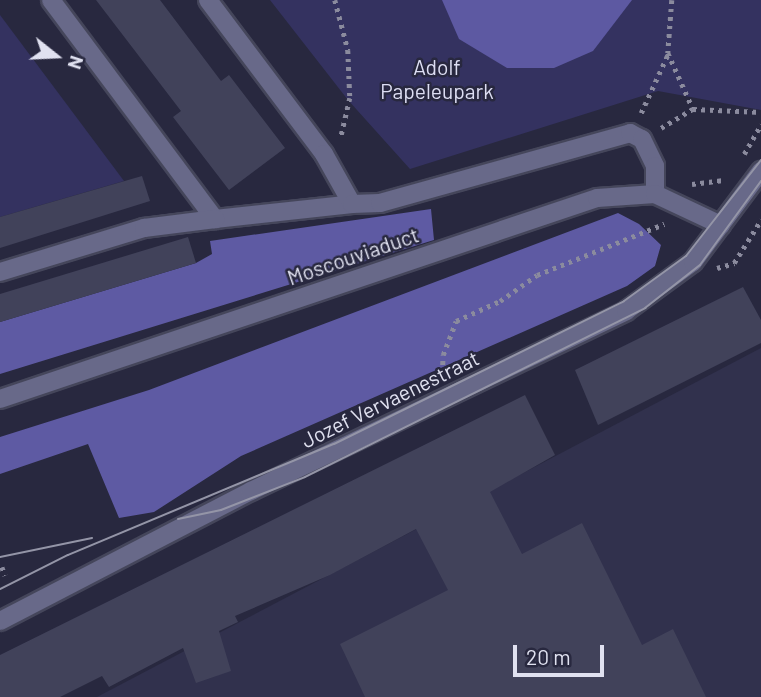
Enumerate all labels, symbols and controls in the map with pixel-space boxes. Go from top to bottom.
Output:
north arrow [21,21,91,91]
text: N [64,53,89,72]
park label: Adolf Papeleupark [380,54,494,104]
street label: Moscouviaduct [284,222,422,290]
street label: Jozef Vervaenestraat [297,345,483,453]
scale bar [516,630,607,674]
text: 20 m [526,644,571,669]

